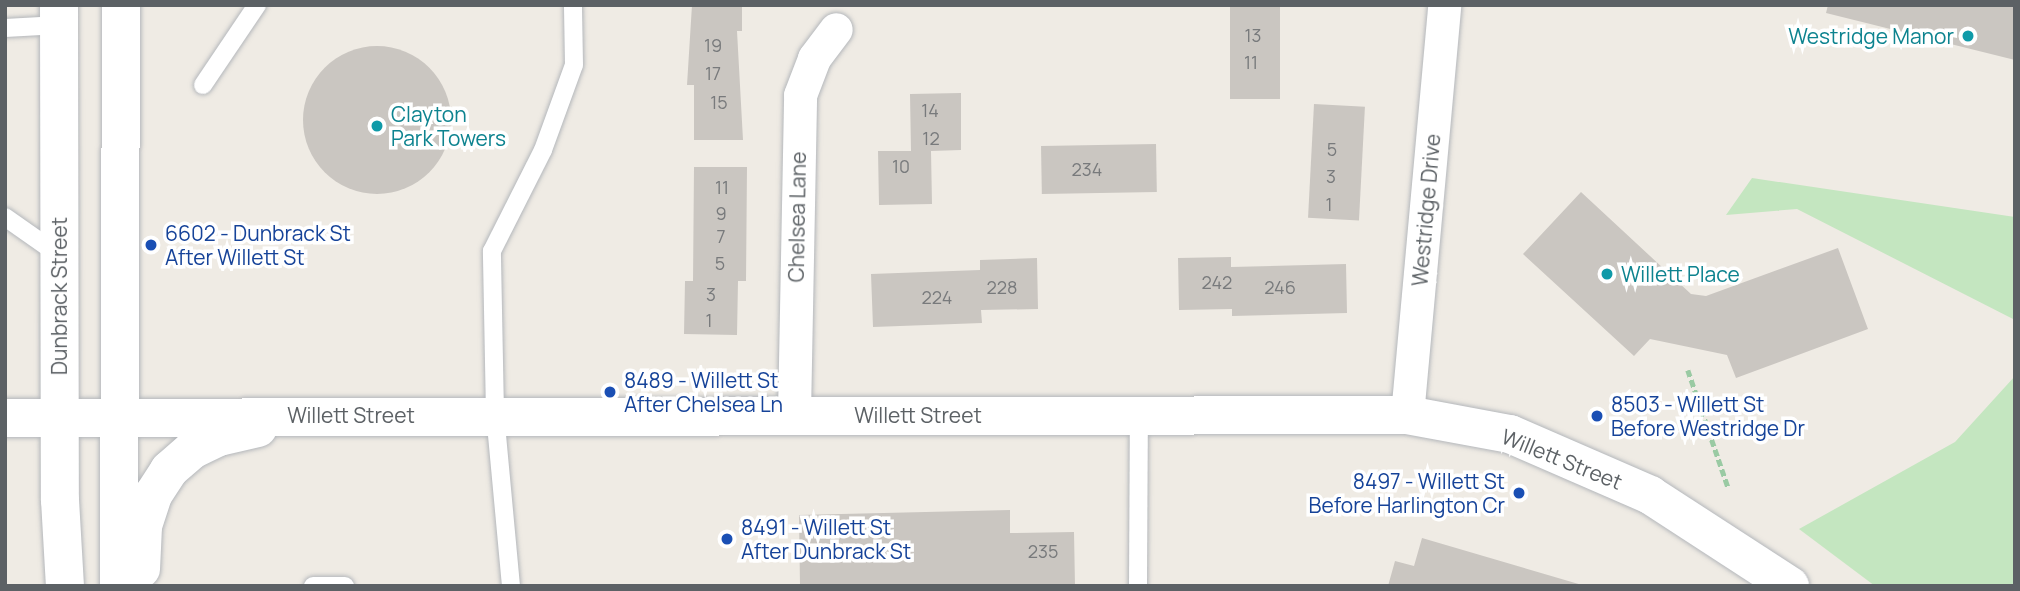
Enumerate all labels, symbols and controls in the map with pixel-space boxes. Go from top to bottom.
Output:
place label: Westridge Manor [1788,23,1954,49]
house number: 13 [1245,24,1261,46]
marker: Westridge Manor [1960,28,1976,44]
house number: 19 [704,34,722,56]
house number: 11 [1244,51,1258,73]
house number: 17 [705,62,721,84]
house number: 15 [710,91,728,113]
house number: 14 [921,99,939,121]
place label: Clayton Park Towers [391,101,506,151]
marker: Clayton Park Towers [369,118,385,134]
house number: 12 [922,127,940,149]
street label: Westridge Drive [1407,133,1445,287]
house number: 5 [1327,138,1337,160]
street label: Chelsea Lane [783,151,811,283]
house number: 10 [892,155,910,177]
house number: 234 [1072,158,1102,180]
house number: 3 [1326,165,1336,187]
house number: 11 [715,176,729,198]
house number: 1 [1325,193,1333,215]
house number: 9 [715,202,727,224]
street label: Dunbrack Street [46,217,72,375]
place label: 6602 - Dunbrack St After Willett St [165,220,351,270]
house number: 7 [716,225,726,247]
marker: 6602 - Dunbrack St After Willett St [143,237,159,253]
house number: 5 [715,252,725,274]
place label: Willett Place [1621,261,1740,287]
marker: Willett Place [1599,266,1615,282]
house number: 242 [1202,271,1232,293]
house number: 228 [987,276,1017,298]
house number: 246 [1264,276,1296,298]
house number: 3 [706,283,716,305]
house number: 224 [922,286,952,308]
house number: 1 [705,309,713,331]
place label: 8489 - Willett St After Chelsea Ln [624,367,783,417]
marker: 8489 - Willett St After Chelsea Ln [602,384,618,400]
place label: 8503 - Willett St Before Westridge Dr [1611,391,1805,441]
street label: Willett Street [287,402,415,428]
street label: Willett Street [854,402,982,428]
marker: 8503 - Willett St Before Westridge Dr [1589,408,1605,424]
street label: Willett Street [1498,423,1626,495]
place label: 8497 - Willett St Before Harlington Cr [1309,468,1505,518]
marker: 8497 - Willett St Before Harlington Cr [1511,485,1527,501]
place label: 8491 - Willett St After Dunbrack St [741,514,911,564]
marker: 8491 - Willett St After Dunbrack St [719,531,735,547]
house number: 235 [1028,540,1058,562]

